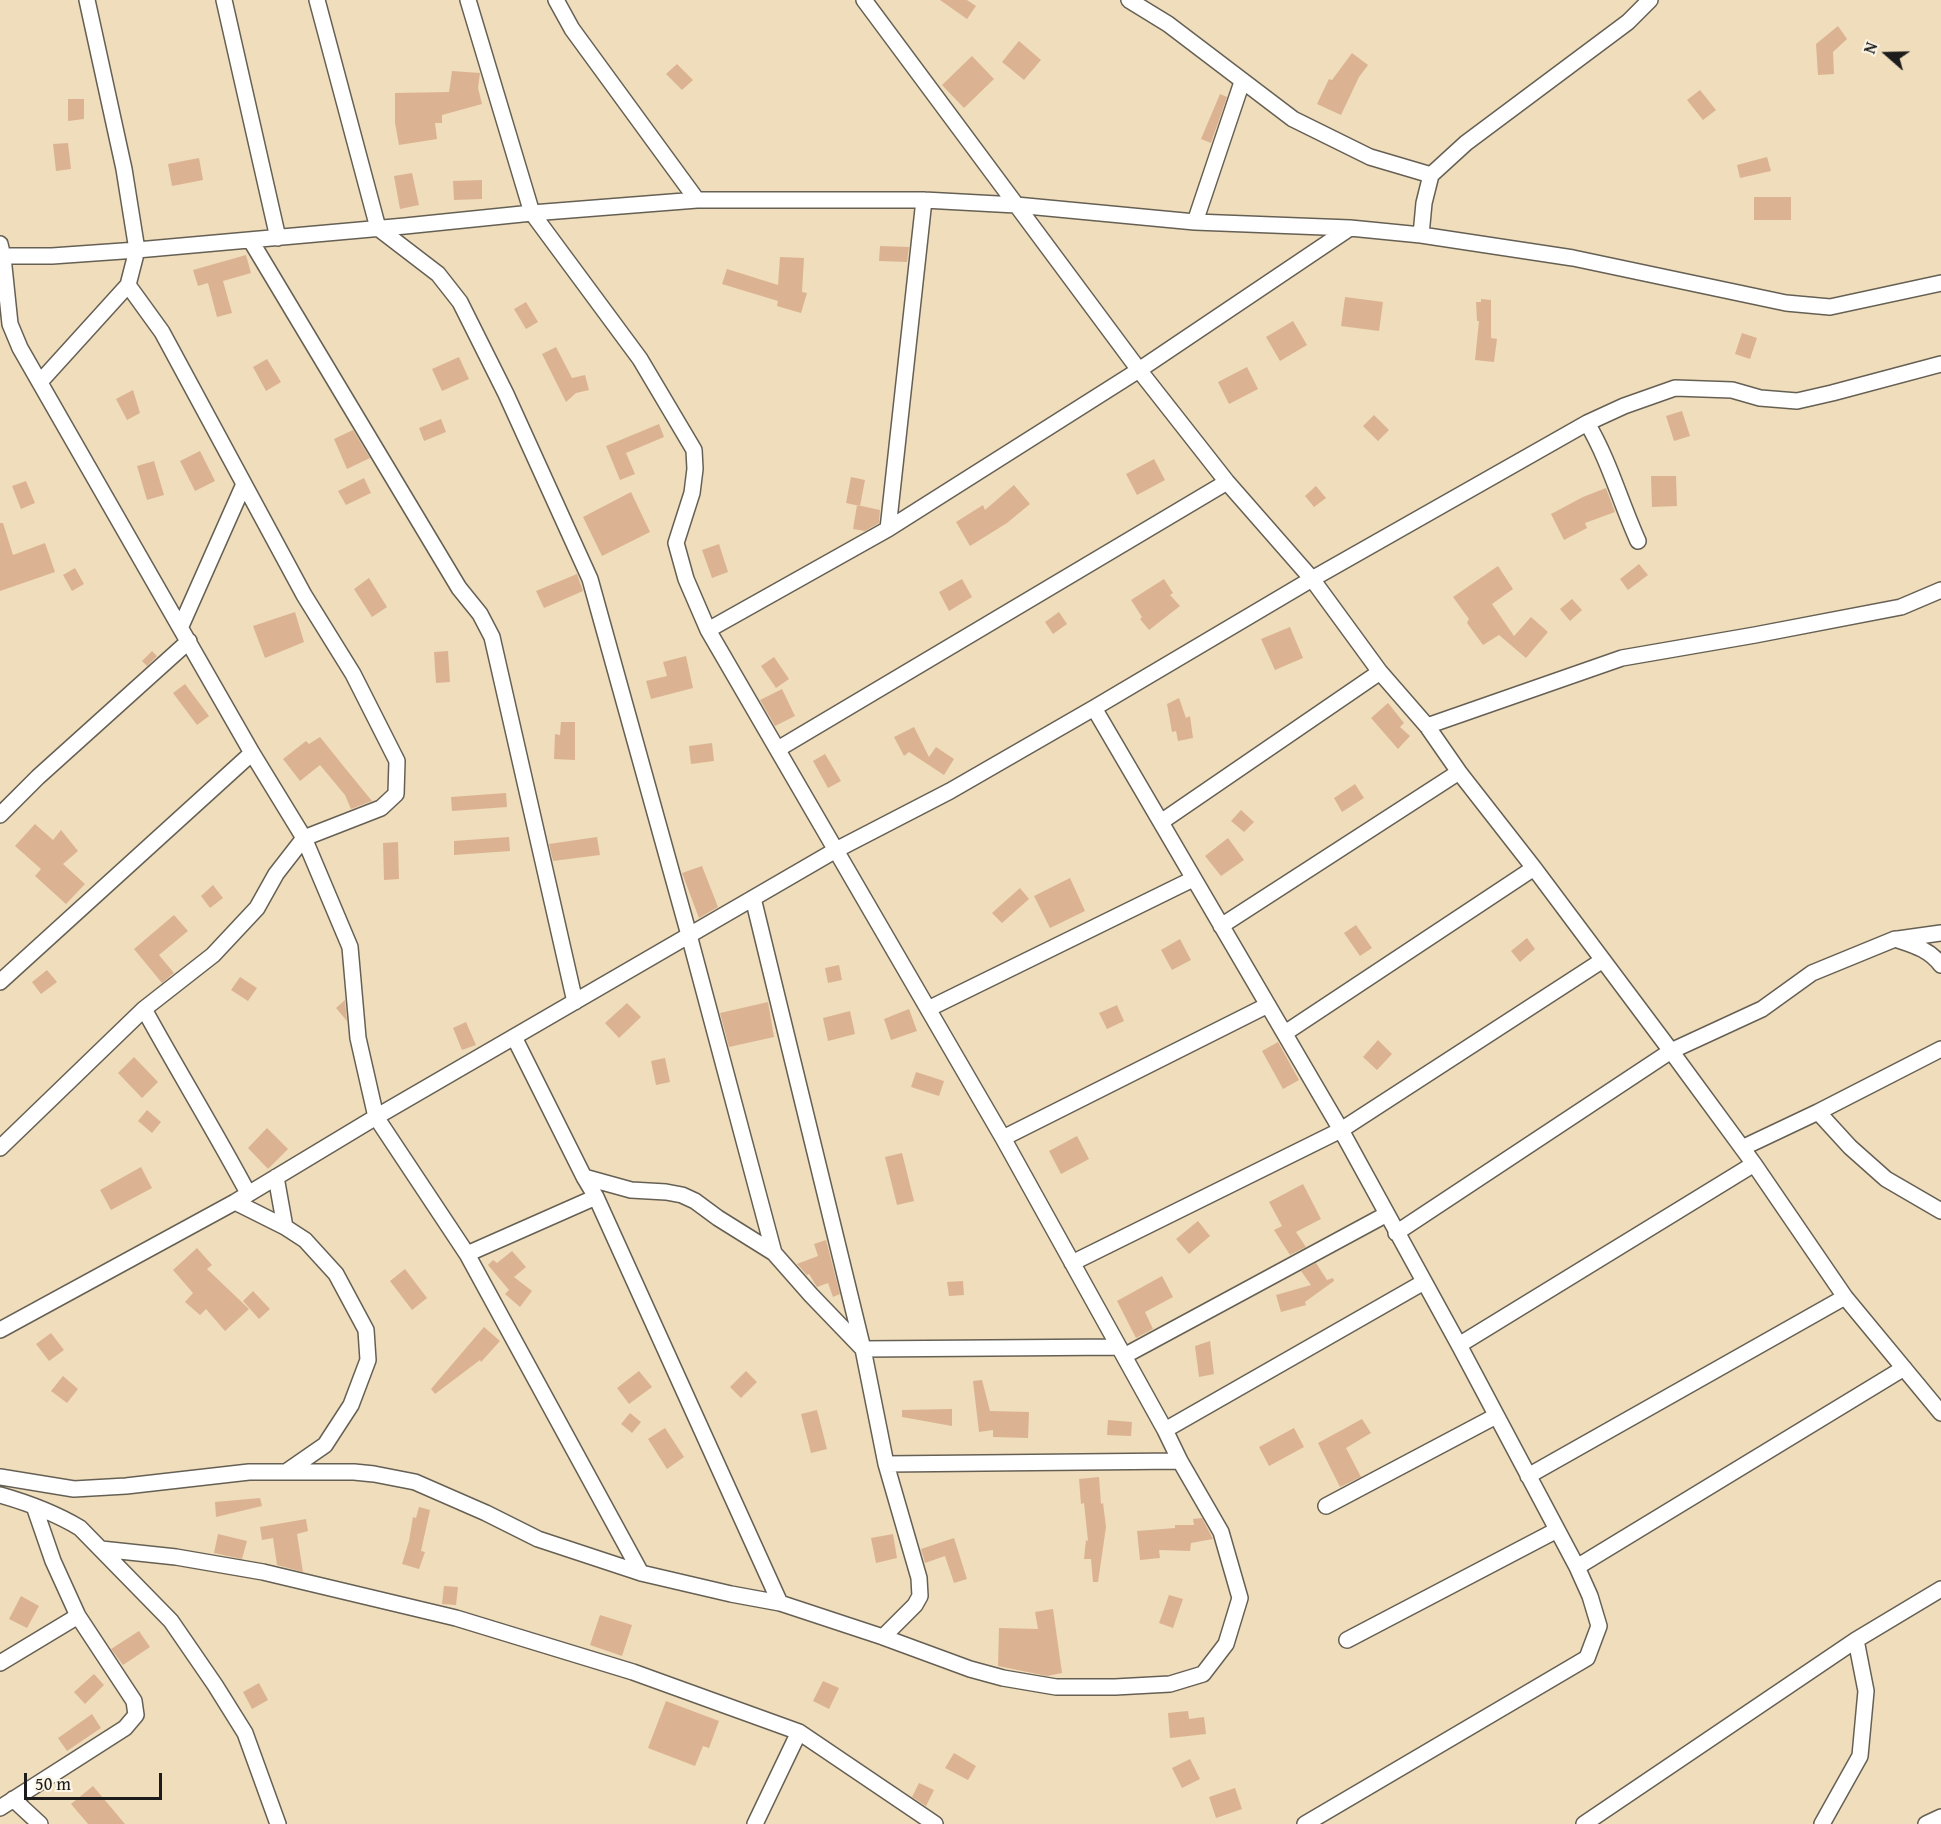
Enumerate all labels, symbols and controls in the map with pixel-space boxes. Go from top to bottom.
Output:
north arrow [1857,24,1917,84]
text: N [1857,39,1883,57]
scale bar [27,1761,165,1799]
text: 50 m [35,1770,71,1797]

